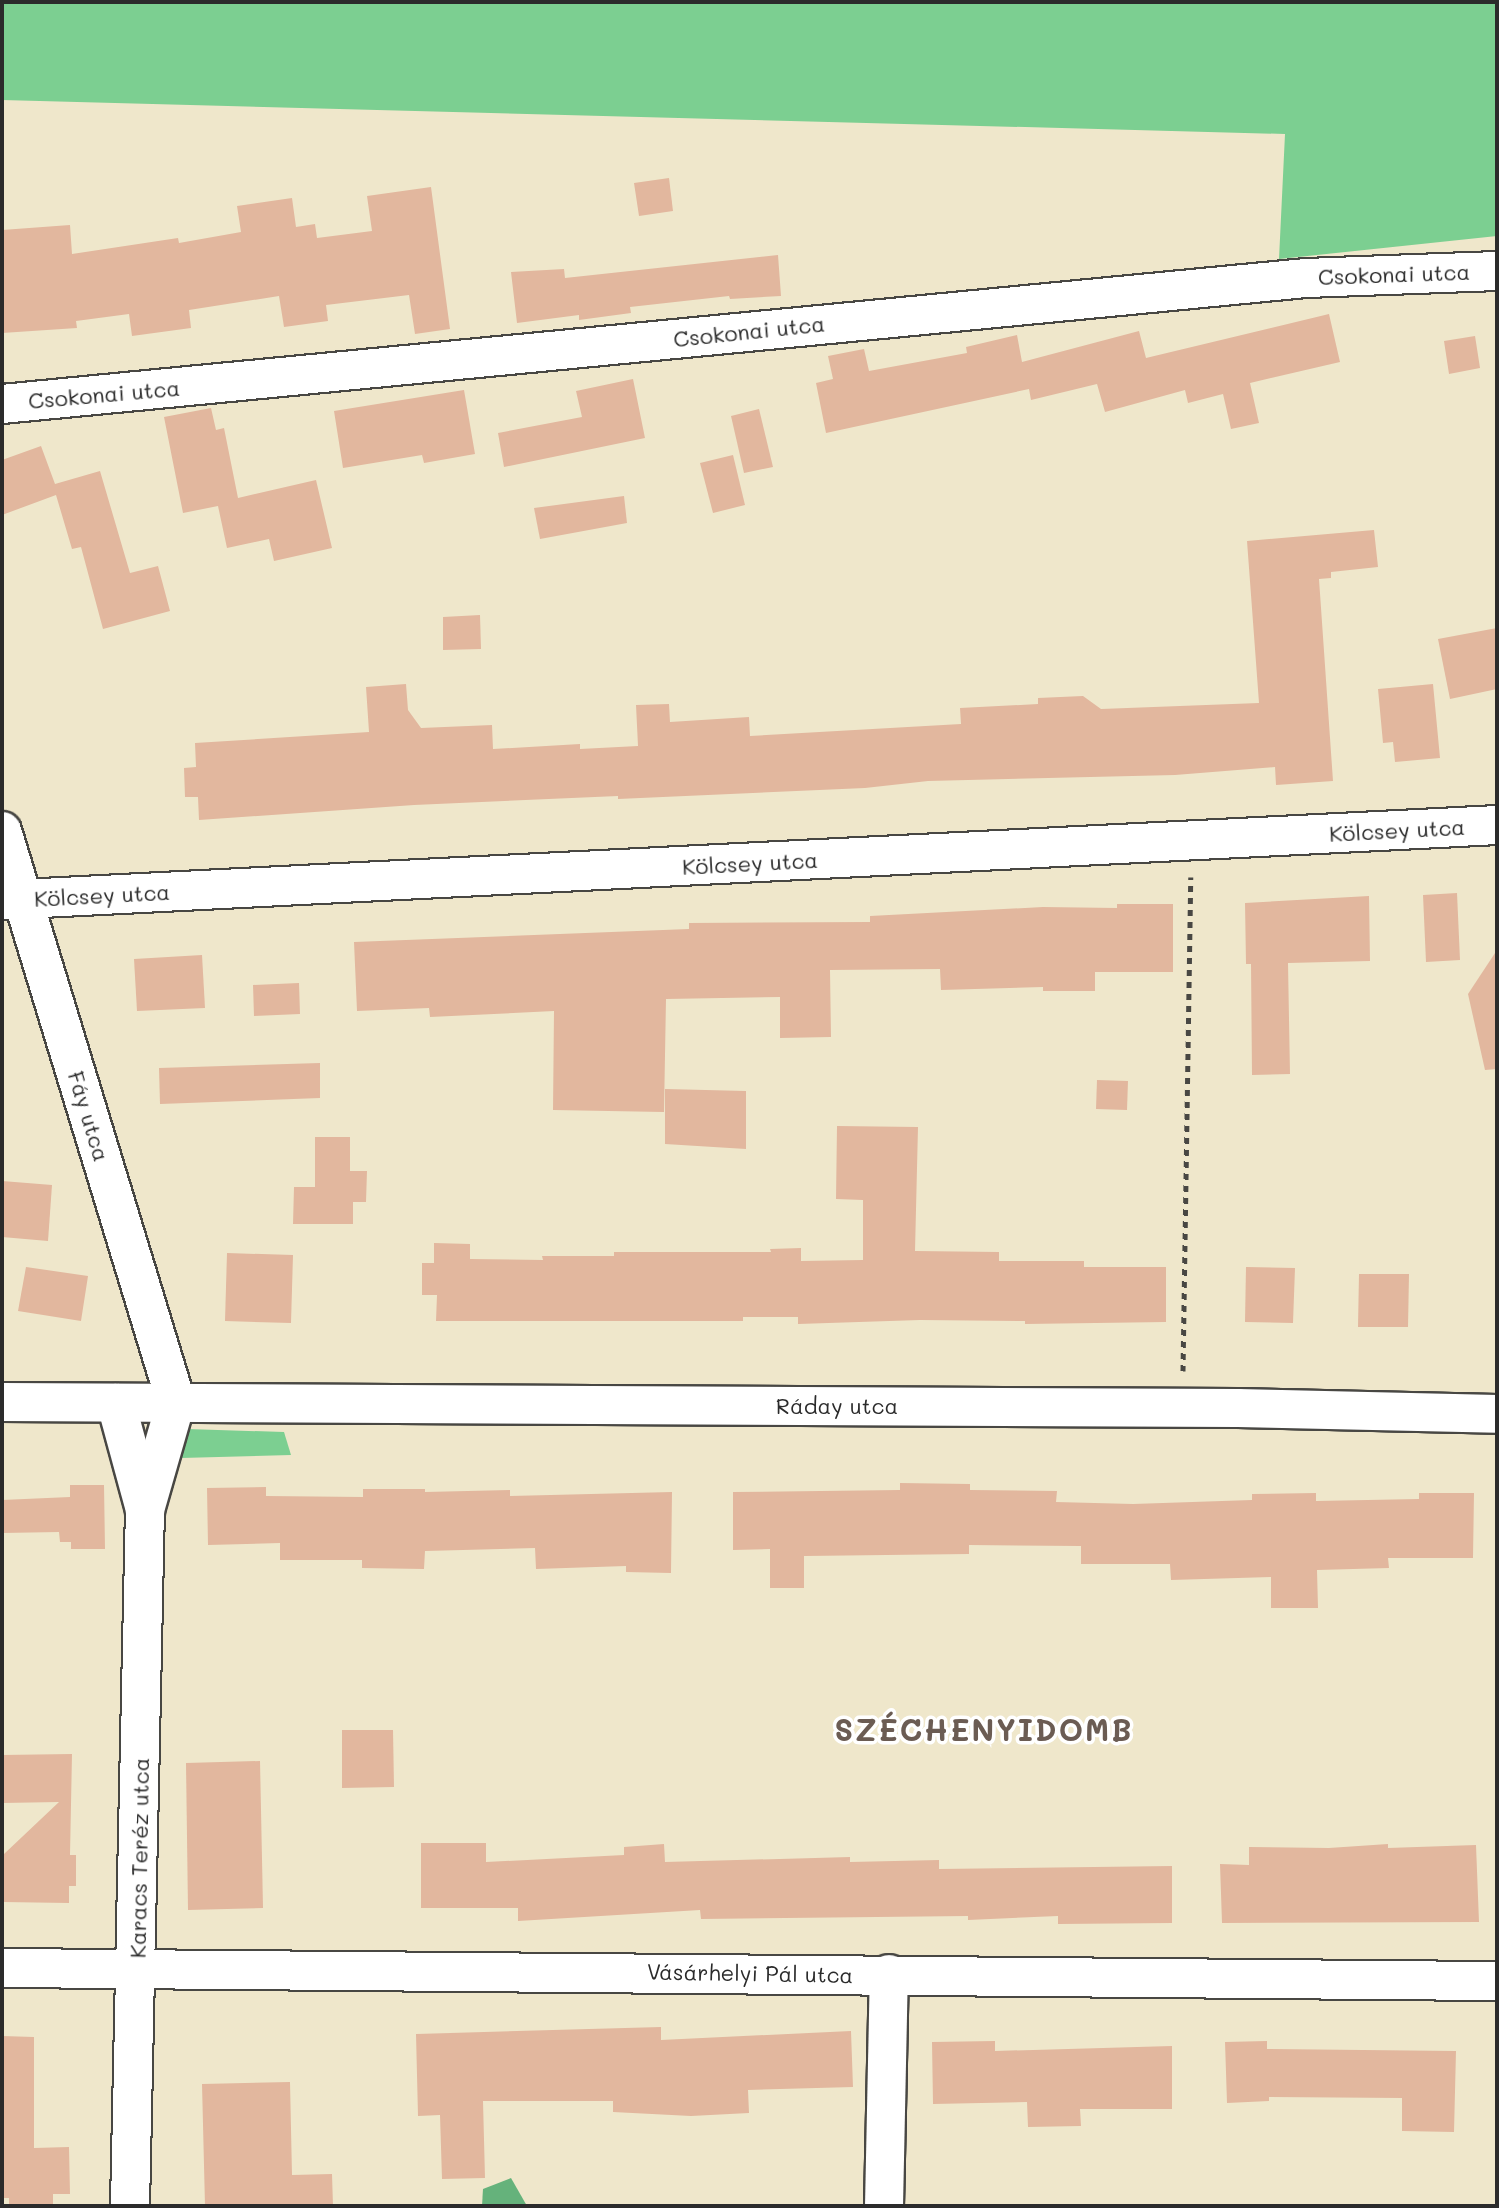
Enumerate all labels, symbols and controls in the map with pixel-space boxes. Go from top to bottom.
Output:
street label: Csokonai utca [1317,258,1471,290]
street label: Csokonai utca [672,310,826,352]
street label: Csokonai utca [27,374,181,414]
street label: Kölcsey utca [1328,813,1466,847]
street label: Kölcsey utca [681,846,819,880]
street label: Kölcsey utca [33,878,171,912]
street label: Fáy utca [63,1068,115,1164]
street label: Ráday utca [776,1393,898,1419]
district label: SZÉCHENYIDOMB [835,1711,1133,1747]
street label: Karacs Teréz utca [124,1757,154,1959]
street label: Vásárhelyi Pál utca [647,1958,853,1988]

